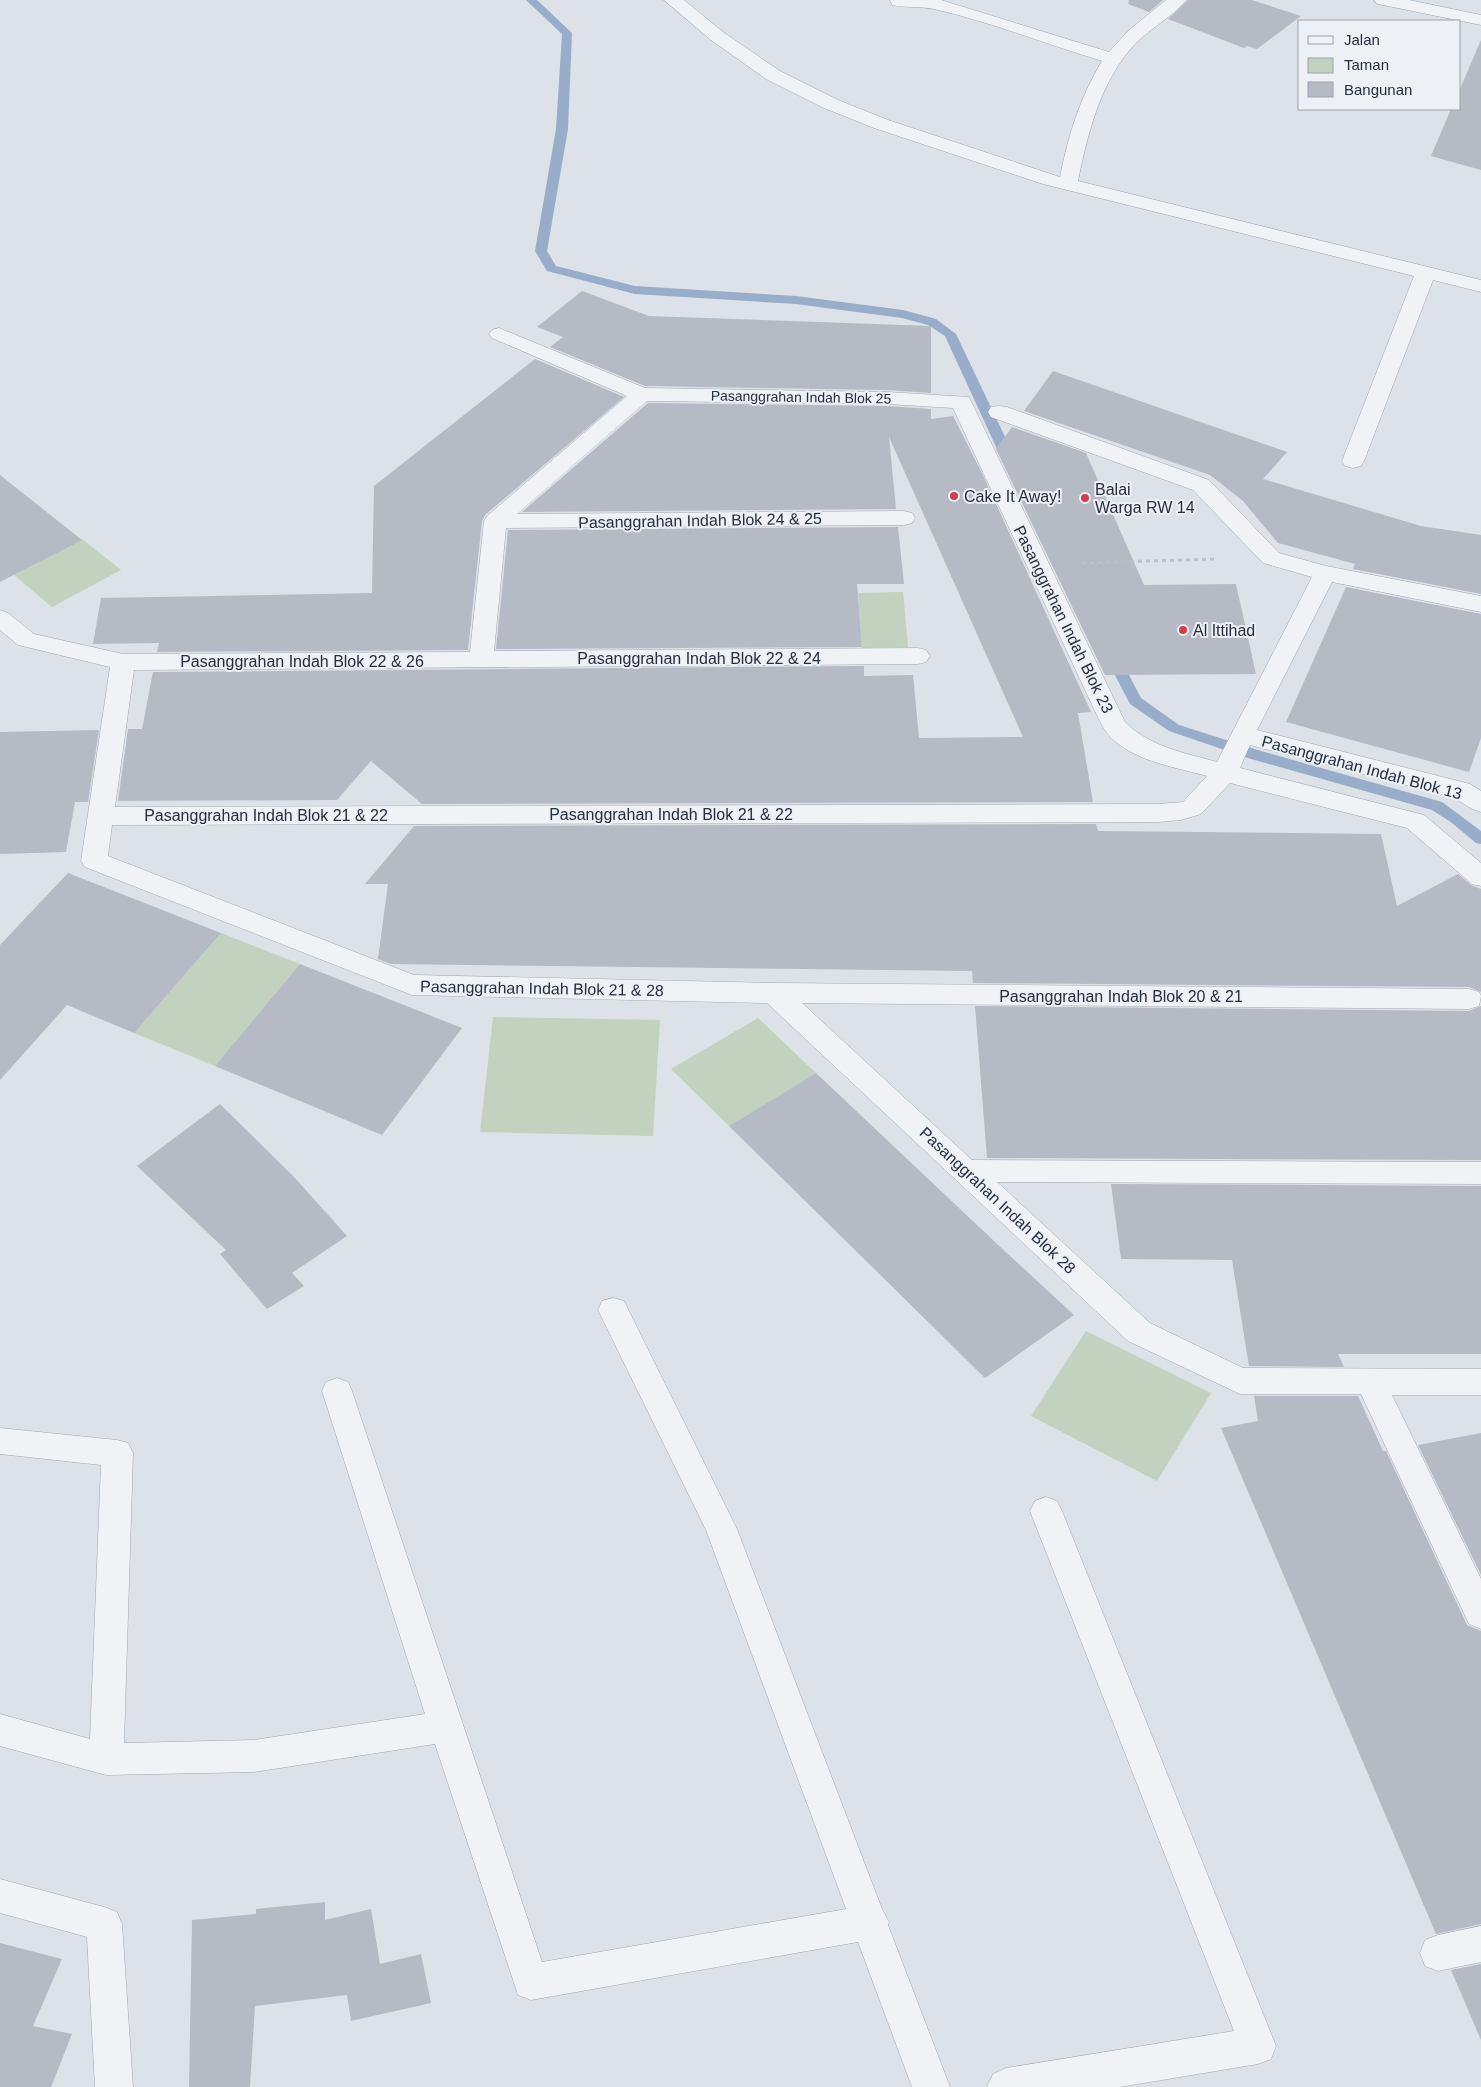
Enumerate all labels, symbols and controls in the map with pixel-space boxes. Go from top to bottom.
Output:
legend [1298,20,1461,110]
text: Jalan [1344,31,1380,48]
text: Taman [1344,56,1389,73]
text: Bangunan [1344,81,1412,98]
street label: Pasanggrahan Indah Blok 25 [711,387,892,407]
place label: Balai Warga RW 14 [1095,481,1195,516]
place label: Cake It Away! [964,488,1062,505]
marker: Cake It Away! [948,490,960,502]
marker: Balai Warga RW 14 [1079,492,1091,504]
street label: Pasanggrahan Indah Blok 24 & 25 [578,510,822,531]
street label: Pasanggrahan Indah Blok 23 [1011,523,1116,716]
place label: Al Ittihad [1193,622,1255,639]
marker: Al Ittihad [1177,624,1189,636]
street label: Pasanggrahan Indah Blok 22 & 24 [577,650,821,667]
street label: Pasanggrahan Indah Blok 22 & 26 [180,653,424,670]
street label: Pasanggrahan Indah Blok 13 [1260,733,1464,802]
street label: Pasanggrahan Indah Blok 21 & 22 [549,806,793,823]
street label: Pasanggrahan Indah Blok 21 & 22 [144,807,388,824]
street label: Pasanggrahan Indah Blok 21 & 28 [420,978,664,999]
street label: Pasanggrahan Indah Blok 20 & 21 [999,988,1243,1005]
street label: Pasanggrahan Indah Blok 28 [916,1124,1079,1277]

